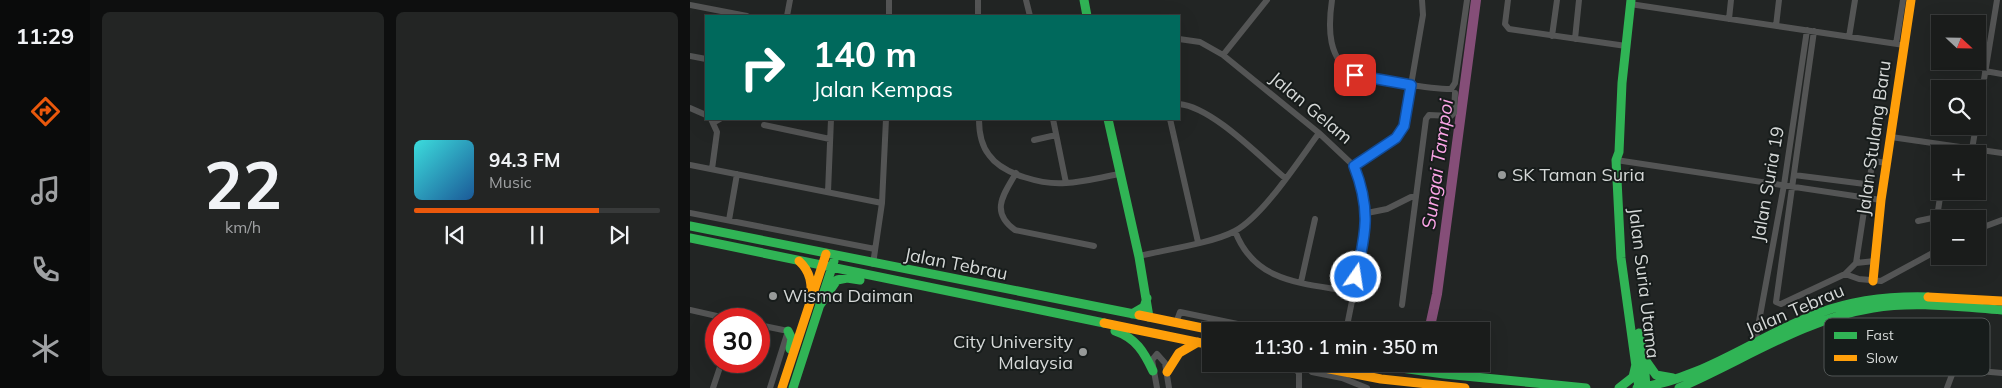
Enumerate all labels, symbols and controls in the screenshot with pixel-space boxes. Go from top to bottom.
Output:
north arrow [1931,15,1986,70]
map controls [1931,15,1986,265]
text: 11:29 [16,22,74,50]
text: 140 m [813,32,917,76]
icon: right [730,35,795,100]
pin [1334,54,1376,96]
street label: Jalan Stulang Baru [1851,59,1896,217]
icon: arrive [1341,61,1369,89]
street label: Jalan Gelam [1265,66,1357,149]
text: Jalan Kempas [813,75,953,103]
button: search [1931,80,1986,135]
icon: directions [28,94,63,129]
water label: Sungai Tampoi [1416,97,1458,231]
street label: Jalan Suria 19 [1746,125,1789,243]
text: 22 [204,144,282,225]
button: + [1931,145,1986,200]
text: 94.3 FM [489,148,561,172]
place label: SK Taman Suria [1512,163,1645,186]
marker: SK Taman Suria [1496,169,1508,181]
text: Music [489,172,532,192]
icon: music [28,173,63,208]
street label: Jalan Suria Utama [1624,206,1665,360]
button: − [1931,210,1986,265]
text: km/h [225,217,261,237]
icon: previous [441,221,469,249]
icon: pause [523,221,551,249]
icon: next [605,221,633,249]
street label: Jalan Tebrau [902,242,1010,285]
position arrow [1329,250,1381,302]
icon: phone [28,252,63,287]
street label: Jalan Tebrau [1742,278,1848,341]
place label: Wisma Daiman [783,284,913,307]
marker: Wisma Daiman [767,290,779,302]
speed limit sign: 30 [705,308,770,373]
legend [1824,318,1990,376]
text: Fast [1866,326,1894,344]
place label: City University Malaysia [953,330,1073,374]
icon: climate [28,331,63,366]
text: 11:30 · 1 min · 350 m [1253,335,1439,359]
marker: City University Malaysia [1077,346,1089,358]
text: Slow [1866,349,1898,367]

